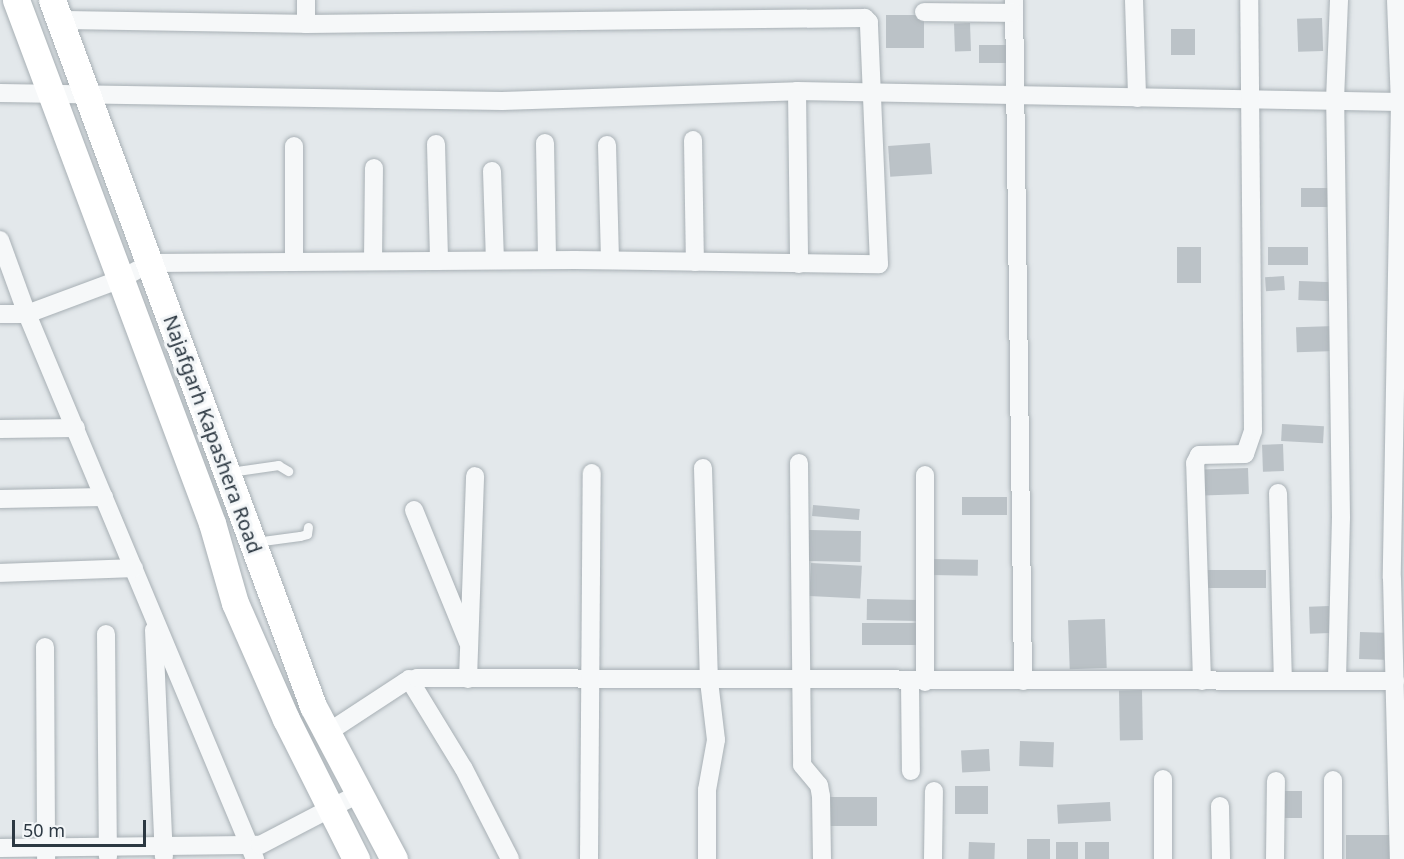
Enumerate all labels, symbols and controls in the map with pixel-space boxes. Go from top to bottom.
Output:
street label: Najafgarh Kapashera Road [159,312,267,556]
scale bar [15,808,148,846]
text: 50 m [23,818,65,842]

